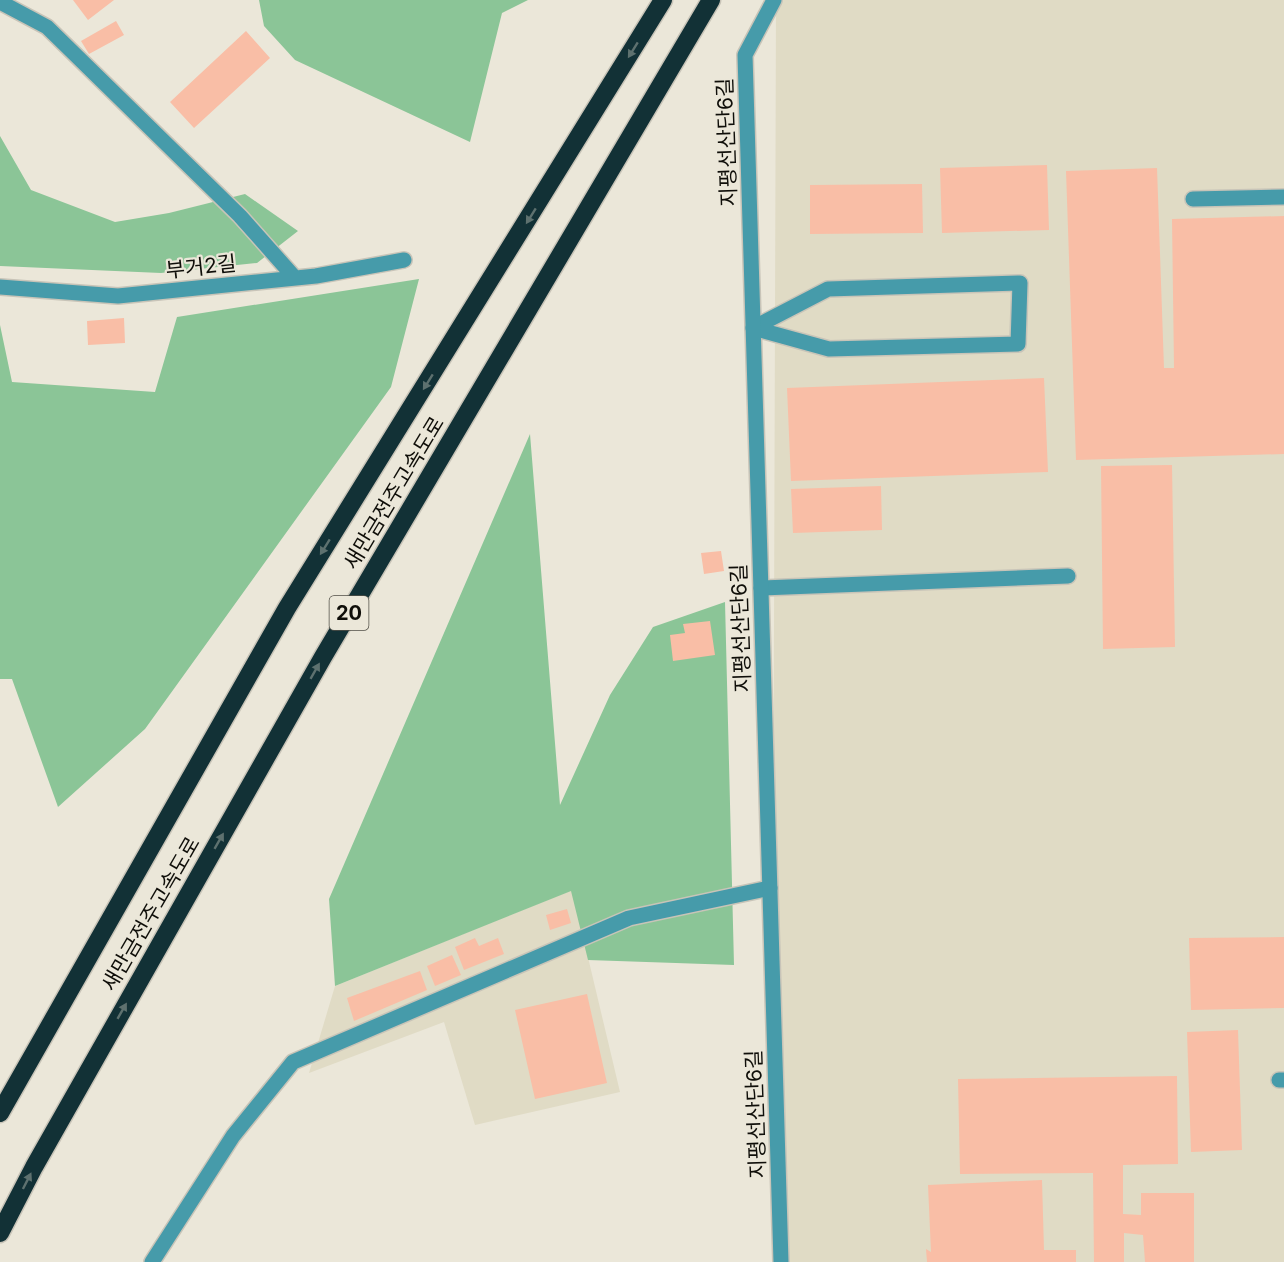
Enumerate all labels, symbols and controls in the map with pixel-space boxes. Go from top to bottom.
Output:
one-way arrow [628,42,639,58]
street label: 지평선산단6길 [712,77,741,207]
one-way arrow [525,208,536,224]
street label: 부거2길 [164,250,237,283]
one-way arrow [422,374,433,390]
street label: 새만금전주고속도로 [338,412,449,574]
one-way arrow [319,539,330,555]
street label: 지평선산단6길 [726,563,755,693]
road number: 20 [330,596,368,630]
one-way arrow [310,663,320,680]
street label: 새만금전주고속도로 [96,832,205,995]
one-way arrow [213,833,224,849]
one-way arrow [117,1003,128,1019]
street label: 지평선산단6길 [741,1049,770,1179]
one-way arrow [22,1172,32,1189]

